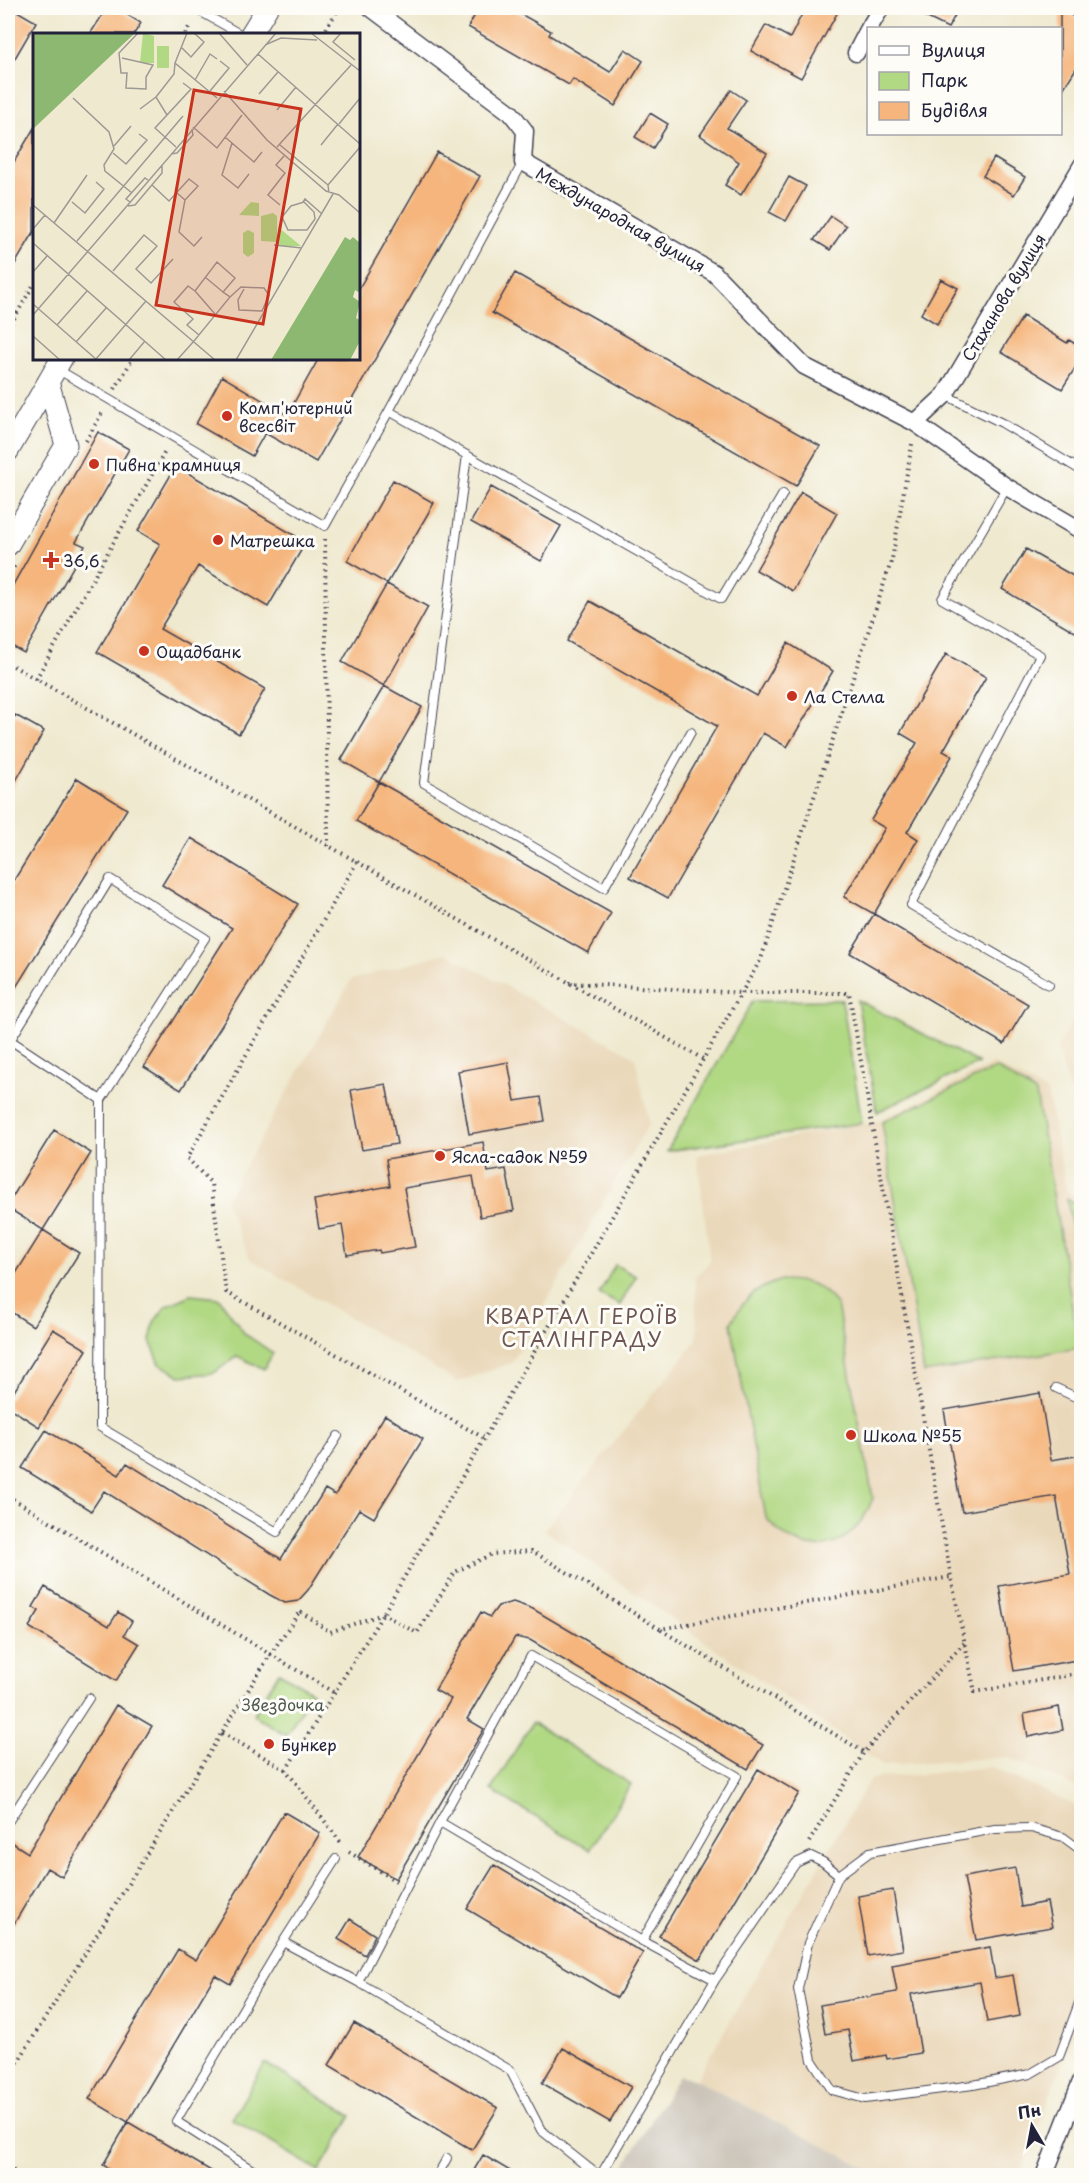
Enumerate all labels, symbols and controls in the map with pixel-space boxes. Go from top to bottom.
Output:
legend [867,27,1062,135]
inset map [33,33,360,360]
text: Вулиця [921,36,986,63]
text: Парк [921,66,968,93]
text: Будівля [921,96,988,123]
street label: Мєждународная вулиця [532,161,710,277]
street label: Стаханова вулиця [955,229,1051,365]
place label: Комп'ютерний всесвіт [239,395,353,437]
marker: Комп'ютерний всесвіт [220,409,234,423]
place label: Пивна крамниця [106,452,241,476]
marker: Пивна крамниця [87,457,101,471]
place label: Матрешка [230,528,315,552]
marker: Матрешка [211,533,225,547]
place label: 36,6 [63,548,100,572]
marker: 36,6 [44,553,58,567]
place label: Ощадбанк [156,639,242,663]
marker: Ощадбанк [137,644,151,658]
place label: Ла Стелла [804,684,885,708]
marker: Ла Стелла [785,689,799,703]
place label: Ясла-садок №59 [452,1144,588,1168]
marker: Ясла-садок №59 [433,1149,447,1163]
district label: КВАРТАЛ ГЕРОЇВ СТАЛІНГРАДУ [485,1301,679,1354]
place label: Школа №55 [863,1423,962,1447]
marker: Школа №55 [844,1428,858,1442]
park label: Звездочка [242,1692,324,1716]
place label: Бункер [281,1732,337,1756]
marker: Бункер [262,1737,276,1751]
north arrow [1002,2096,1062,2156]
text: Пн [1016,2096,1043,2124]

